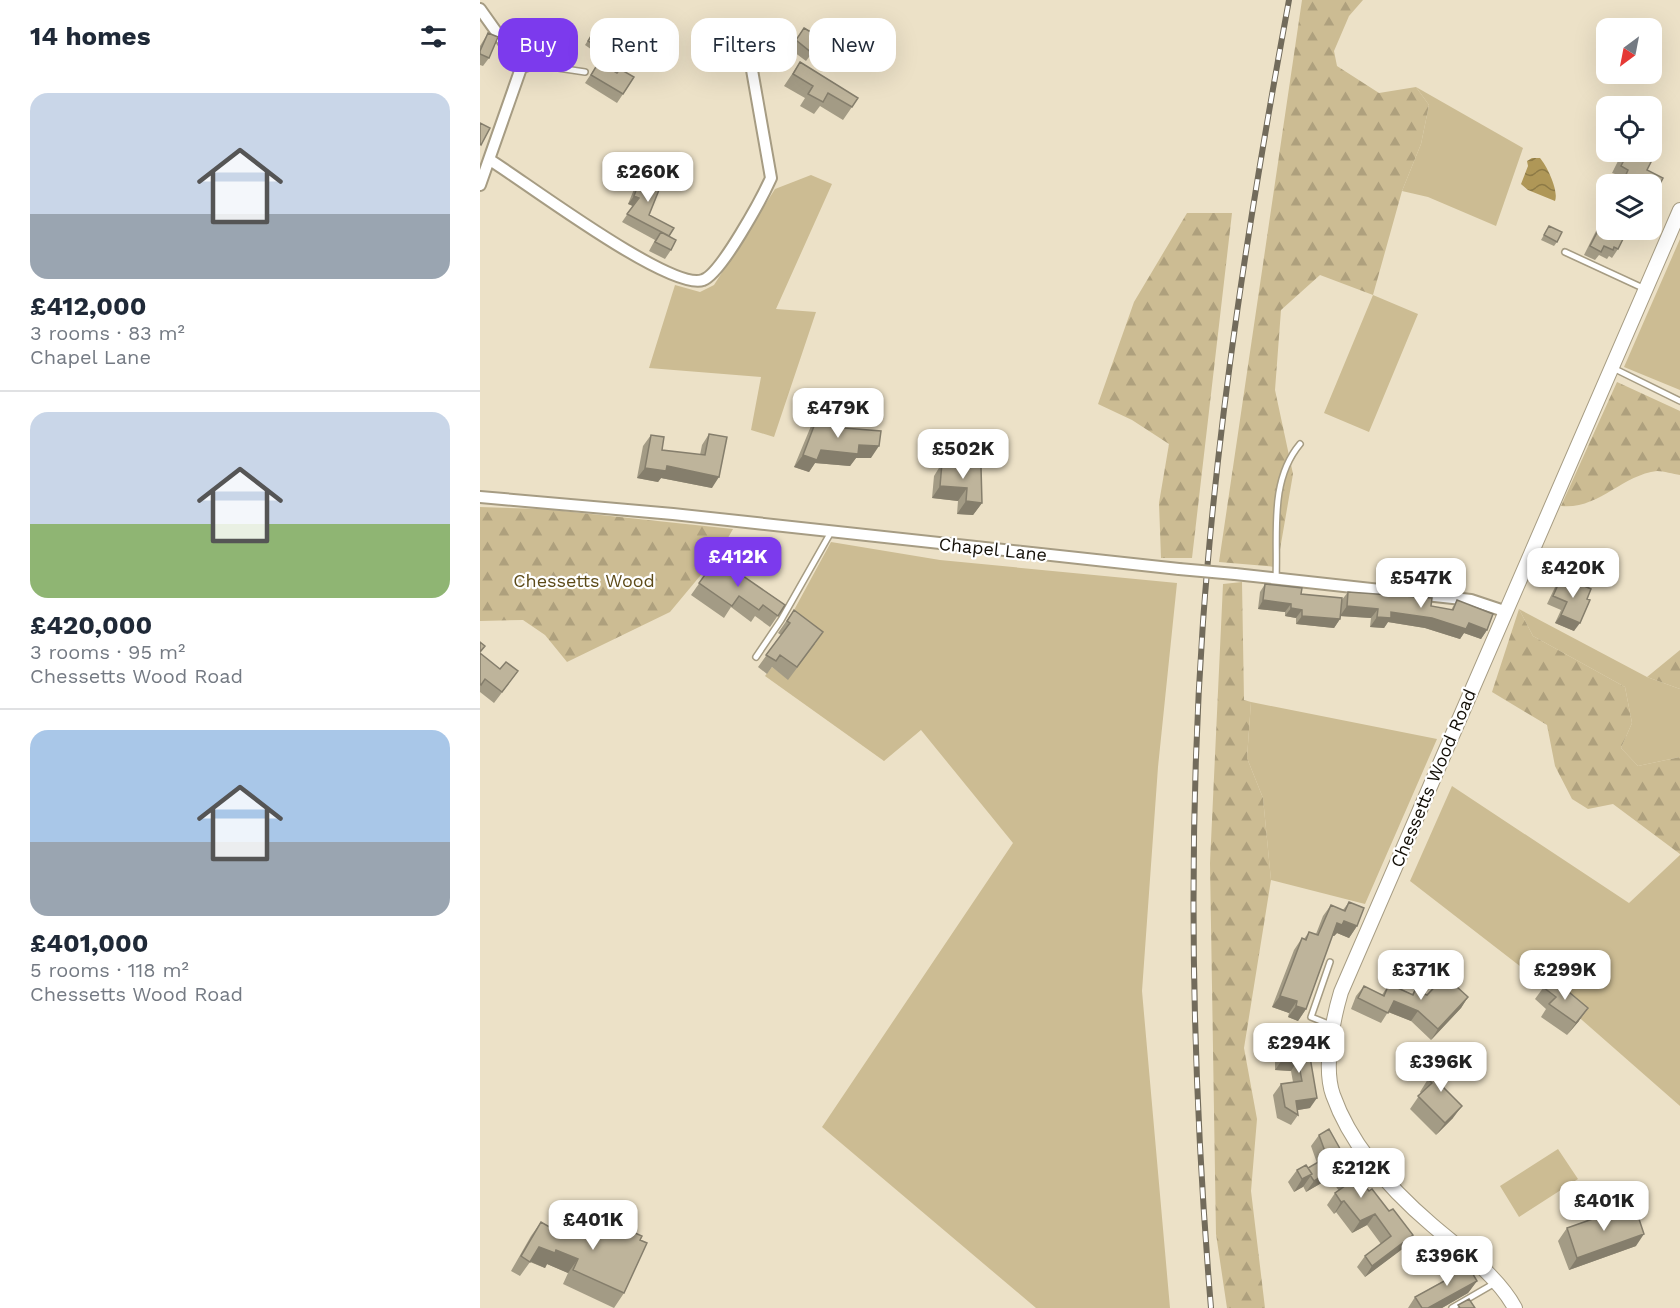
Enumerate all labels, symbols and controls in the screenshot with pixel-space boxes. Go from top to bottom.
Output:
chip: Buy [498,18,578,72]
chip: Rent [590,18,679,72]
chip: Filters [691,18,797,72]
chip: New [809,18,896,72]
north arrow [1596,18,1662,84]
map controls [1596,18,1662,240]
icon: filters [417,20,450,53]
text: 14 homes [30,21,151,51]
button: locate [1596,96,1662,162]
icon: home [186,132,294,240]
pin: £260K [606,152,690,203]
text: £260K [616,159,680,183]
button: layers [1596,174,1662,240]
text: £412,000 [30,291,147,321]
text: 3 rooms · 83 m² [30,321,185,345]
text: Chapel Lane [30,345,151,369]
pin: £479K [796,388,880,439]
text: £479K [807,395,869,419]
pin: £502K [921,429,1005,480]
text: £502K [932,436,994,460]
icon: home [186,451,294,559]
street label: Chapel Lane [938,533,1048,565]
pin: £412K [696,537,780,588]
text: £412K [708,544,768,568]
pin: £420K [1531,548,1615,599]
text: £420K [1541,555,1605,579]
pin: £547K [1379,558,1463,609]
text: £547K [1390,565,1452,589]
park label: Chessetts Wood [513,570,655,591]
text: £420,000 [30,610,152,640]
text: 3 rooms · 95 m² [30,640,185,664]
text: Chessetts Wood Road [30,664,243,688]
street label: Chessetts Wood Road [1386,686,1480,870]
icon: home [186,769,294,877]
text: £401,000 [30,928,148,958]
pin: £371K [1379,950,1463,1001]
pin: £299K [1523,950,1607,1001]
text: £371K [1392,957,1450,981]
text: £299K [1534,957,1596,981]
text: 5 rooms · 118 m² [30,958,189,982]
text: Chessetts Wood Road [30,982,243,1006]
pin: £294K [1257,1023,1341,1074]
text: £294K [1267,1030,1331,1054]
pin: £396K [1399,1042,1483,1093]
text: £396K [1410,1049,1472,1073]
pin: £212K [1319,1148,1403,1199]
text: £212K [1332,1155,1390,1179]
pin: £401K [1562,1181,1646,1232]
text: £401K [1574,1188,1634,1212]
pin: £401K [551,1200,635,1251]
text: £401K [563,1207,623,1231]
pin: £396K [1405,1236,1489,1287]
text: £396K [1416,1243,1478,1267]

